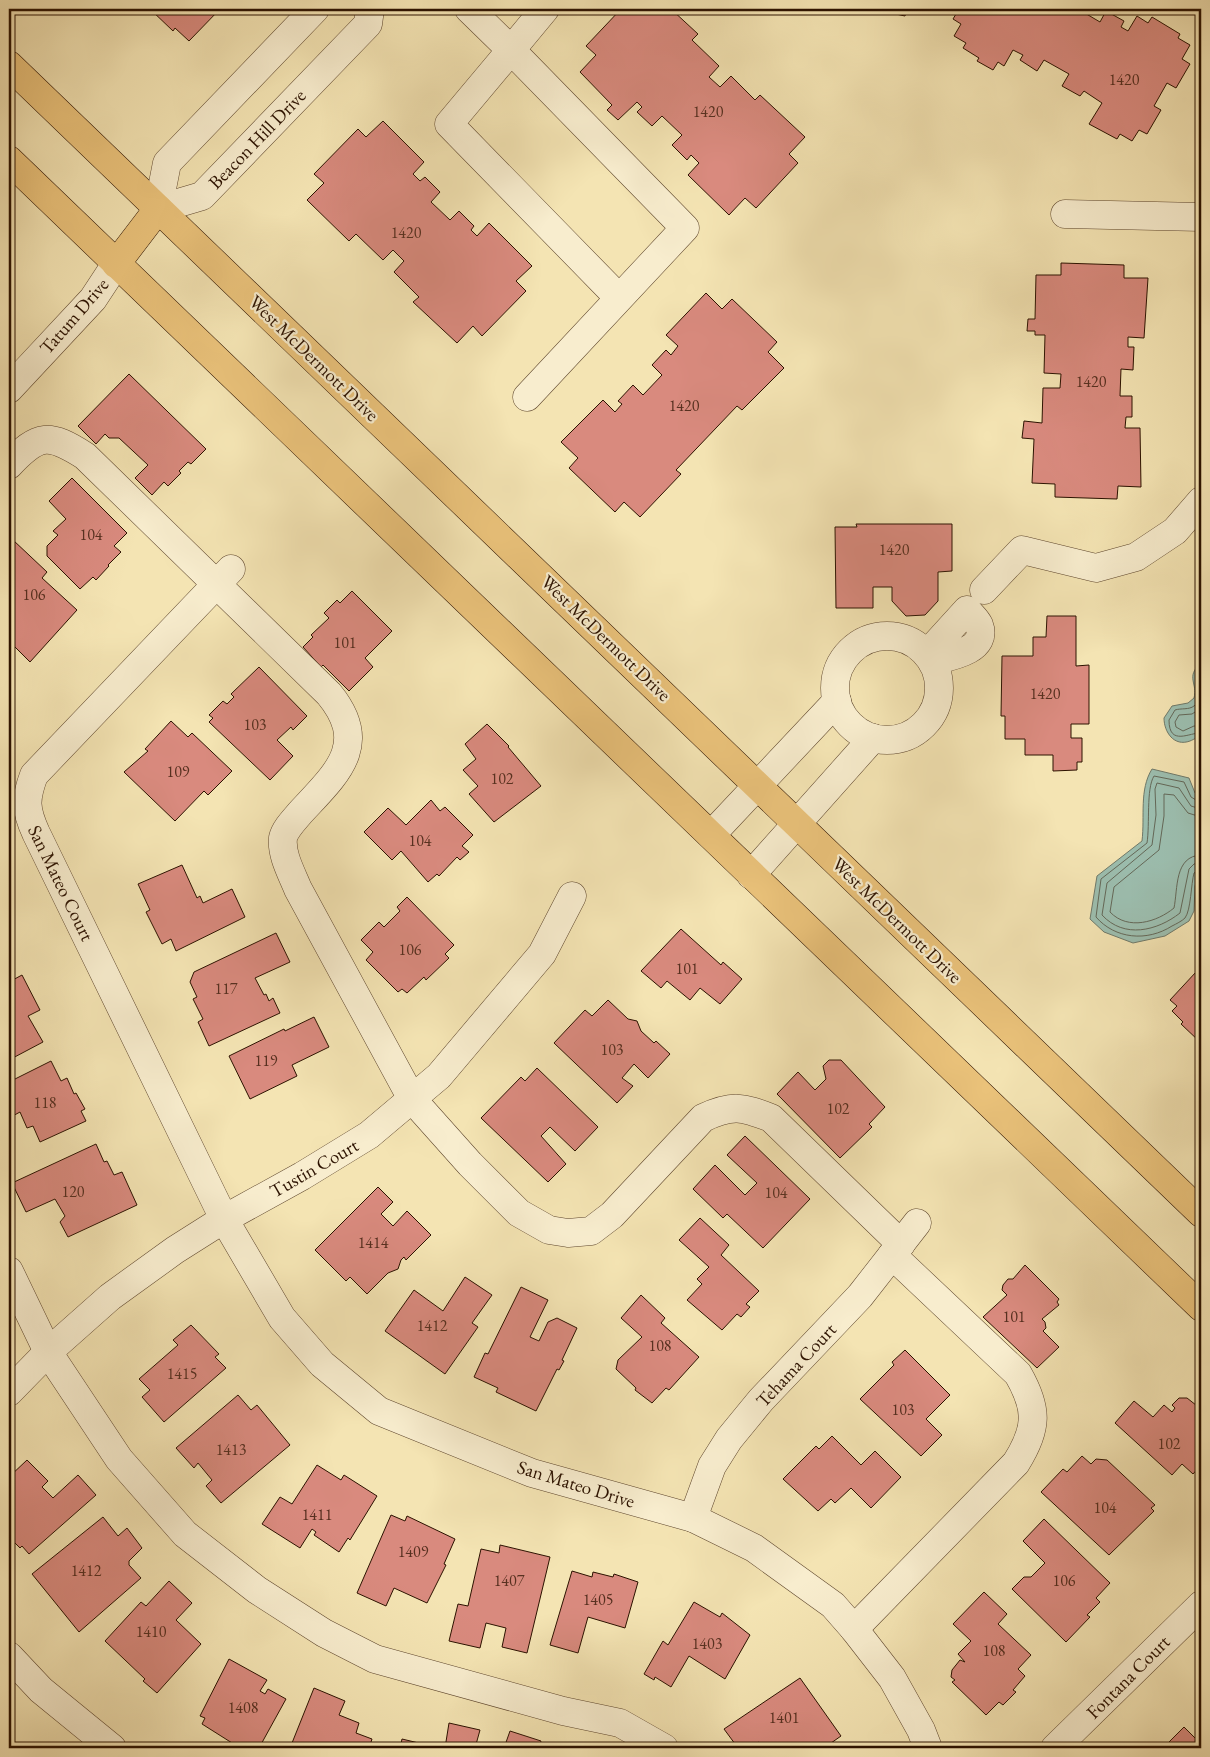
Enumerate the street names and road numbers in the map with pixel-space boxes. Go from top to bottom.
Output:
street label: Beacon Hill Drive [203,83,311,195]
street label: Tatum Drive [34,273,114,359]
street label: West McDermott Drive [243,289,385,427]
street label: West McDermott Drive [535,569,677,707]
street label: San Mateo Court [22,821,100,945]
street label: West McDermott Drive [826,851,968,989]
street label: Tustin Court [265,1133,363,1203]
street label: Tehama Court [750,1317,842,1413]
street label: San Mateo Drive [514,1454,638,1514]
street label: Fontana Court [1081,1630,1175,1724]

